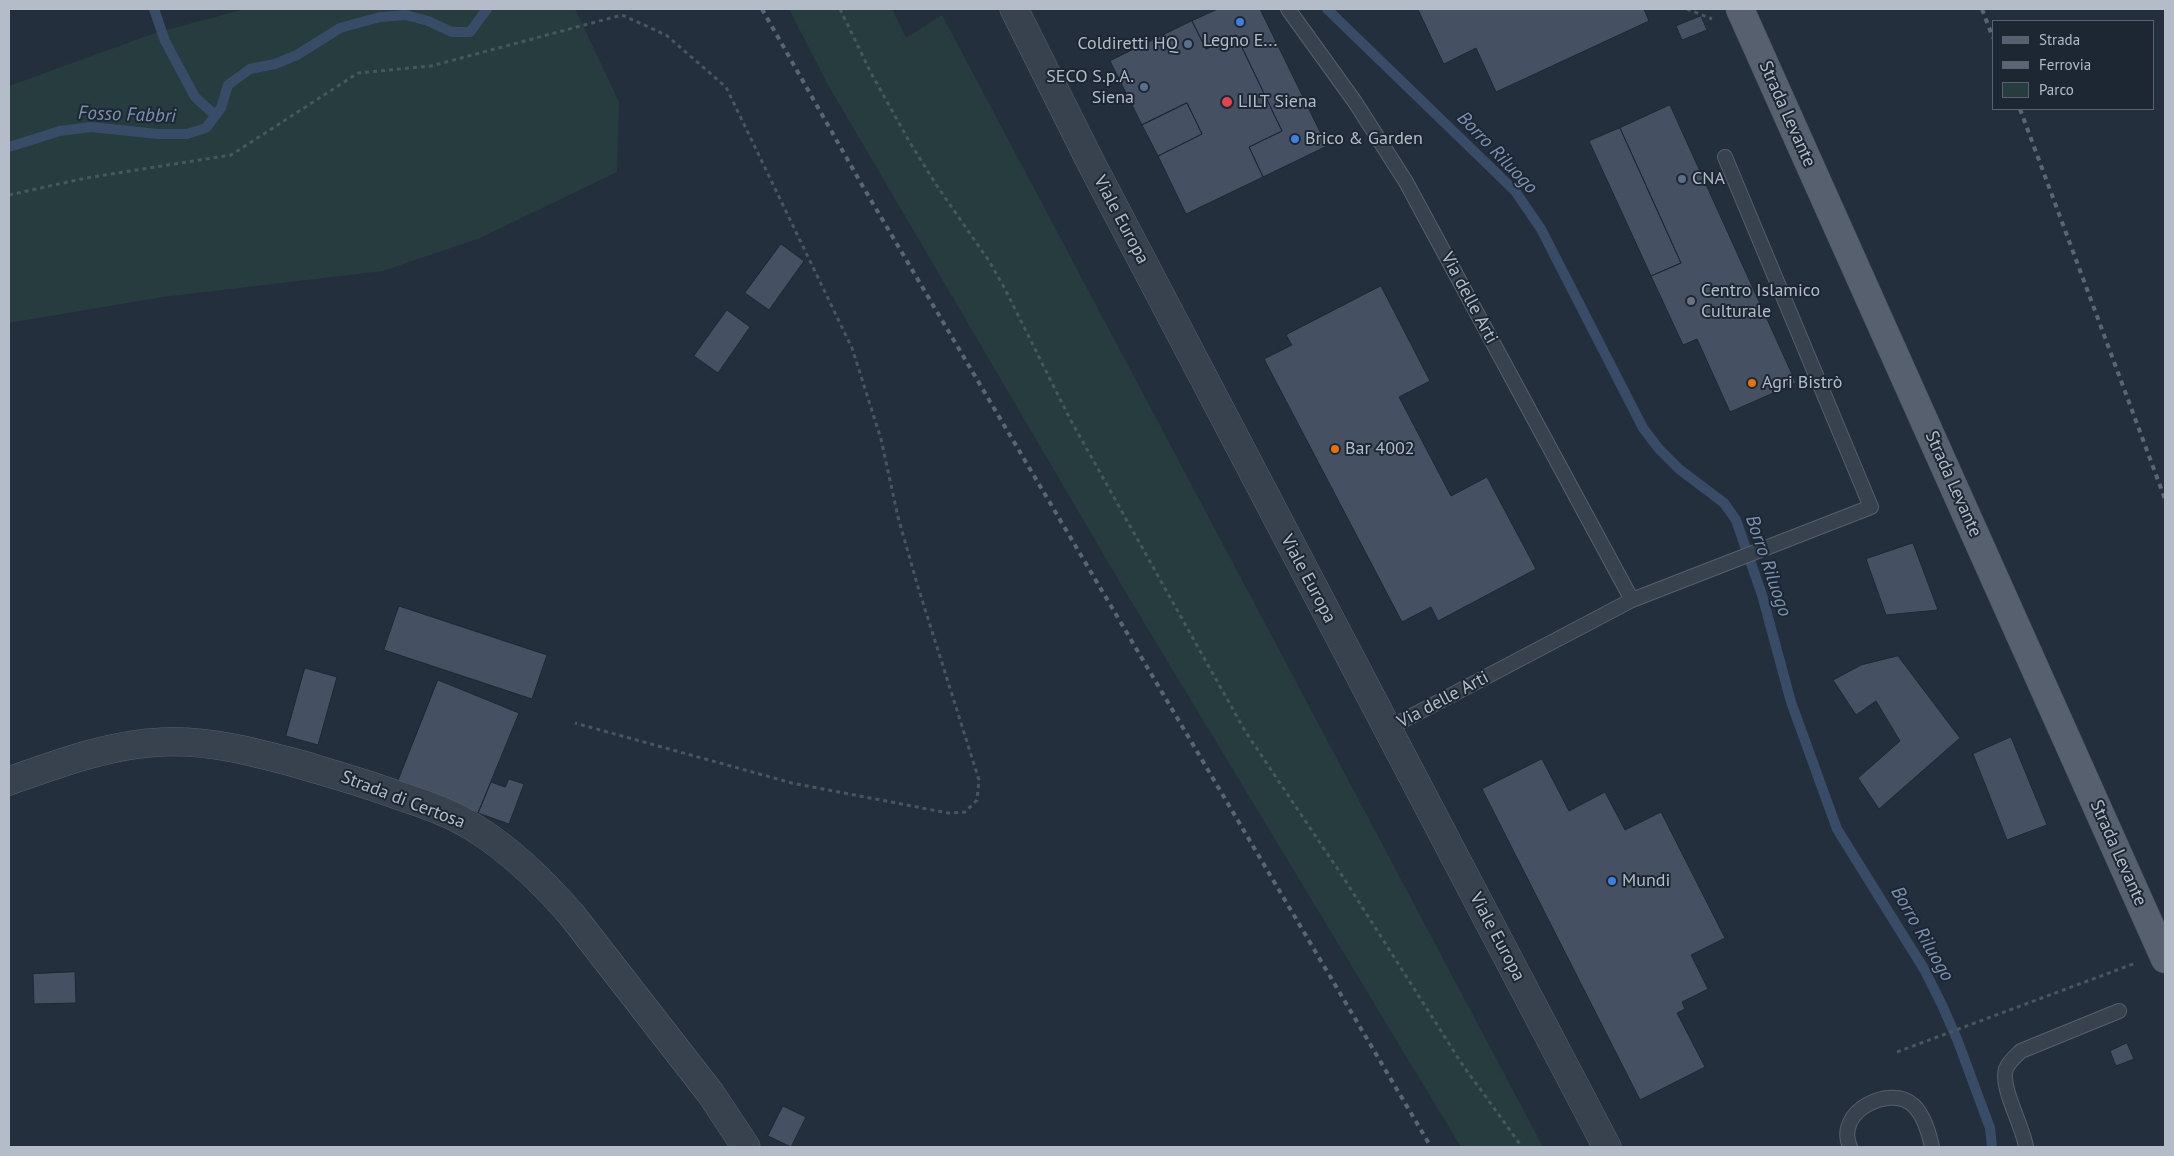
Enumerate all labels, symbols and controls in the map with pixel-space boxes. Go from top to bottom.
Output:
marker: Legno E... [1234,16,1246,28]
legend [1992,20,2154,110]
place label: Legno E... [1203,30,1277,52]
text: Strada [2039,30,2080,49]
place label: Coldiretti HQ [1077,33,1178,55]
marker: Coldiretti HQ [1182,38,1194,50]
text: Ferrovia [2039,55,2091,74]
street label: Strada Levante [1754,58,1820,170]
place label: SECO S.p.A. Siena [1046,66,1134,108]
text: Parco [2039,80,2074,99]
marker: SECO S.p.A. Siena [1138,81,1150,93]
place label: LILT Siena [1238,91,1317,113]
marker: LILT Siena [1220,95,1234,109]
water label: Fosso Fabbri [78,102,176,128]
water label: Borro Riluogo [1452,107,1542,199]
place label: Brico & Garden [1305,128,1423,150]
marker: Brico & Garden [1289,133,1301,145]
place label: CNA [1692,168,1725,190]
street label: Viale Europa [1089,172,1153,268]
marker: CNA [1676,173,1688,185]
street label: Via delle Arti [1436,249,1502,347]
place label: Centro Islamico Culturale [1701,280,1820,322]
marker: Centro Islamico Culturale [1685,295,1697,307]
place label: Agri Bistrò [1762,372,1842,394]
marker: Agri Bistrò [1746,377,1758,389]
street label: Strada Levante [1920,428,1986,540]
place label: Bar 4002 [1345,438,1415,460]
marker: Bar 4002 [1329,443,1341,455]
water label: Borro Riluogo [1740,512,1796,620]
street label: Viale Europa [1276,531,1340,627]
street label: Via delle Arti [1394,667,1492,733]
street label: Strada di Certosa [338,766,468,834]
street label: Strada Levante [2085,797,2151,909]
place label: Mundi [1622,870,1670,892]
marker: Mundi [1606,875,1618,887]
water label: Borro Riluogo [1886,883,1958,985]
street label: Viale Europa [1465,889,1529,985]

